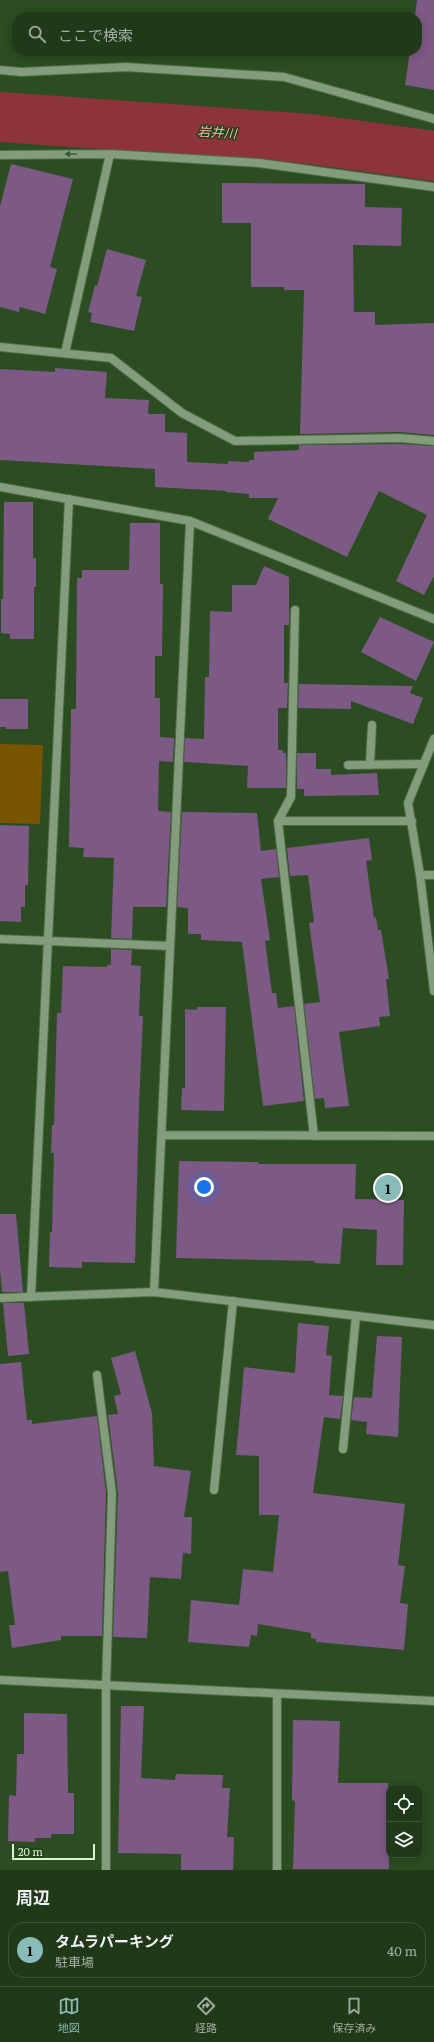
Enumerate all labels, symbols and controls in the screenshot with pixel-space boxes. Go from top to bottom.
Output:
search box [12,12,422,56]
icon: search [26,23,48,45]
text: ここで検索 [58,23,133,46]
water label: 岩井川 [197,121,239,142]
one-way arrow [64,151,77,157]
pin: 1 [375,1173,401,1203]
your location [194,1177,214,1197]
map controls [386,1786,422,1858]
button: locate [386,1786,422,1822]
button: layers [386,1822,422,1858]
scale bar [12,1842,95,1861]
text: 20 m [18,1843,43,1859]
text: 周辺 [16,1884,50,1909]
text: タムラパーキング [55,1929,174,1952]
text: 1 [27,1941,33,1960]
text: 40 m [387,1941,417,1960]
text: 駐車場 [55,1952,94,1971]
tab: 地図 [58,1995,80,2035]
tab: 経路 [195,1995,217,2035]
tab: 保存済み [332,1995,376,2035]

